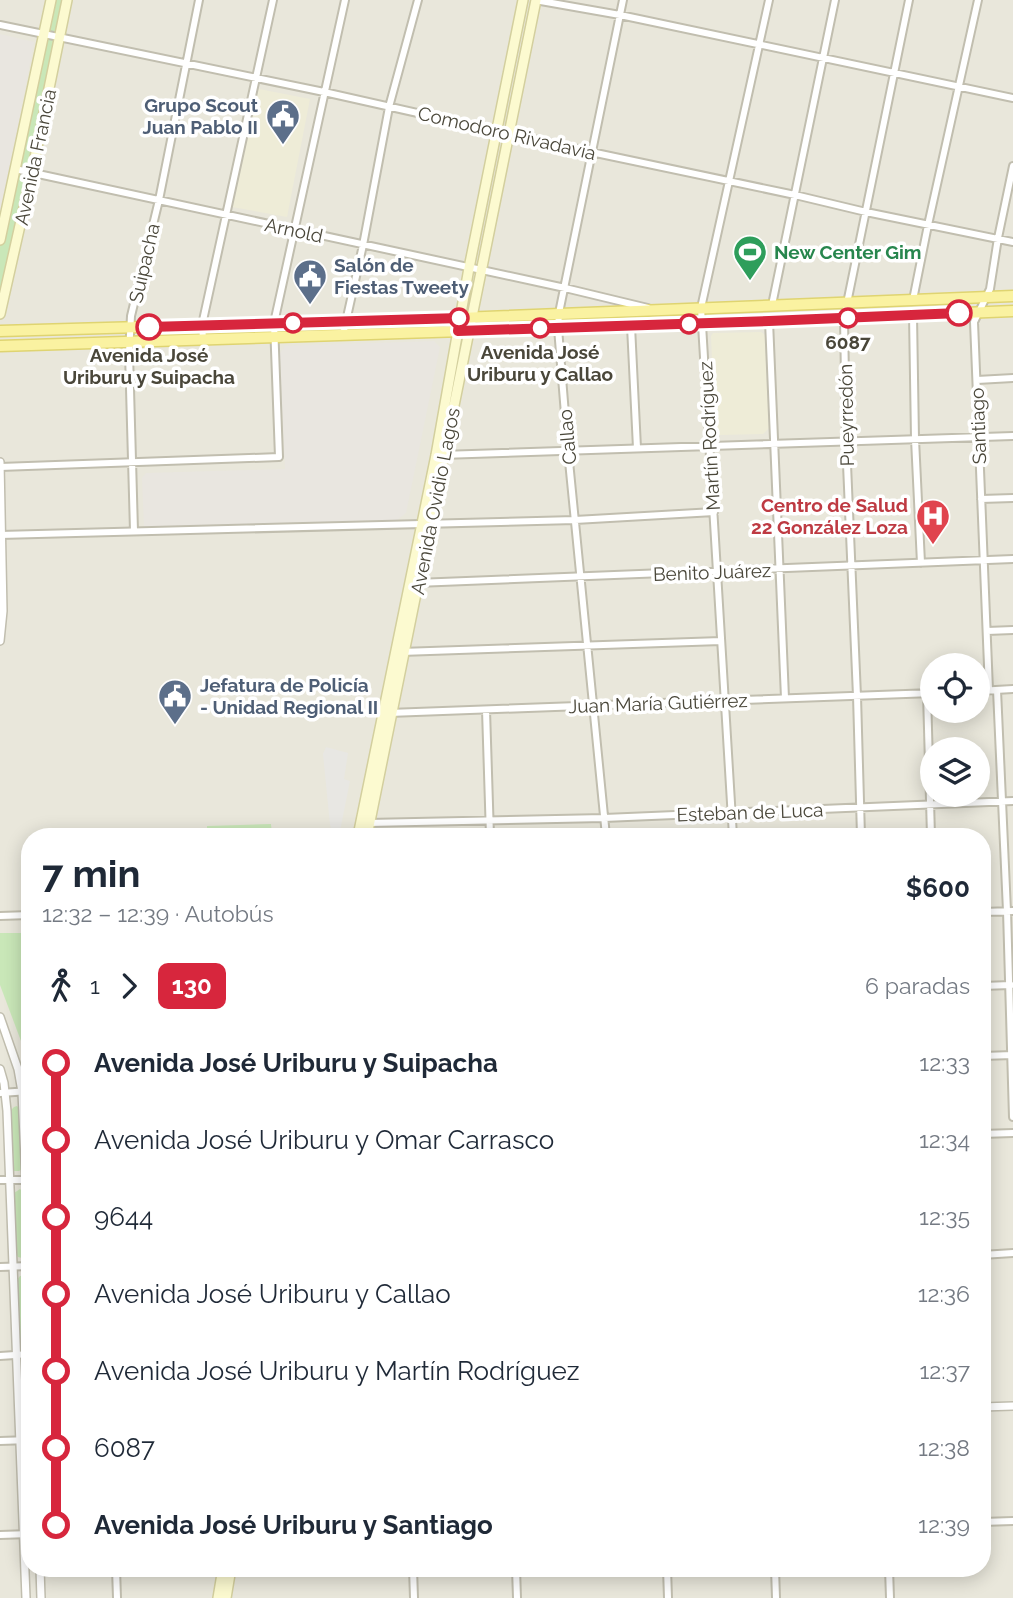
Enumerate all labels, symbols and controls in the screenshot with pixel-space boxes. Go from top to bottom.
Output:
street label: Avenida Francia [10,87,60,227]
place label: Grupo Scout Juan Pablo II [143,94,259,138]
public building icon: Grupo Scout Juan Pablo II [264,97,302,146]
street label: Comodoro Rivadavia [416,102,598,164]
street label: Arnold [263,213,325,247]
street label: Suipacha [124,221,164,305]
sports icon: New Center Gim [731,233,769,282]
place label: New Center Gim [774,241,922,263]
place label: Salón de Fiestas Tweety [334,254,469,298]
public building icon: Salón de Fiestas Tweety [291,257,329,306]
unlabelled marker [946,300,972,326]
unlabelled marker [449,308,469,328]
marker: 6087 [838,308,858,328]
unlabelled marker [283,313,303,333]
marker: Avenida José Uriburu y Suipacha [136,314,162,340]
unlabelled marker [679,314,699,334]
marker: Avenida José Uriburu y Callao [530,318,550,338]
place label: 6087 [825,331,871,353]
place label: Avenida José Uriburu y Callao [467,341,613,385]
place label: Avenida José Uriburu y Suipacha [63,344,235,388]
street label: Martín Rodríguez [694,361,724,511]
street label: Pueyrredón [834,363,858,467]
street label: Santiago [966,387,990,465]
street label: Avenida Ovidio Lagos [406,406,464,596]
street label: Callao [554,408,580,466]
place label: Centro de Salud 22 González Loza [751,494,908,538]
hospital icon: Centro de Salud 22 González Loza [914,497,952,546]
street label: Benito Juárez [653,559,771,585]
map controls [920,653,990,807]
button: locate [920,653,990,723]
place label: Jefatura de Policía - Unidad Regional II [200,674,378,718]
public building icon: Jefatura de Policía - Unidad Regional II [156,677,194,726]
street label: Juan María Gutiérrez [568,689,748,717]
button: layers [920,737,990,807]
street label: Esteban de Luca [676,798,824,826]
text: 7 min [42,851,140,896]
text: $600 [906,873,970,903]
text: 12:32 – 12:39 · Autobús [42,900,274,927]
icon: walk [42,967,80,1005]
icon: forward [110,967,148,1005]
text: 130 [172,971,212,1000]
text: 1 [90,972,100,999]
text: 6 paradas [865,972,970,999]
text: Avenida José Uriburu y Suipacha [94,1048,498,1078]
text: 12:33 [919,1049,970,1076]
text: Avenida José Uriburu y Omar Carrasco [94,1125,554,1155]
text: 12:34 [919,1126,970,1153]
text: 9644 [94,1202,153,1232]
text: 12:35 [919,1203,970,1230]
text: Avenida José Uriburu y Callao [94,1279,451,1309]
text: 12:36 [918,1280,970,1307]
text: Avenida José Uriburu y Martín Rodríguez [94,1356,579,1386]
text: 12:37 [919,1357,970,1384]
text: 6087 [94,1433,155,1463]
text: 12:38 [918,1434,970,1461]
text: Avenida José Uriburu y Santiago [94,1510,493,1540]
text: 12:39 [918,1511,970,1538]

